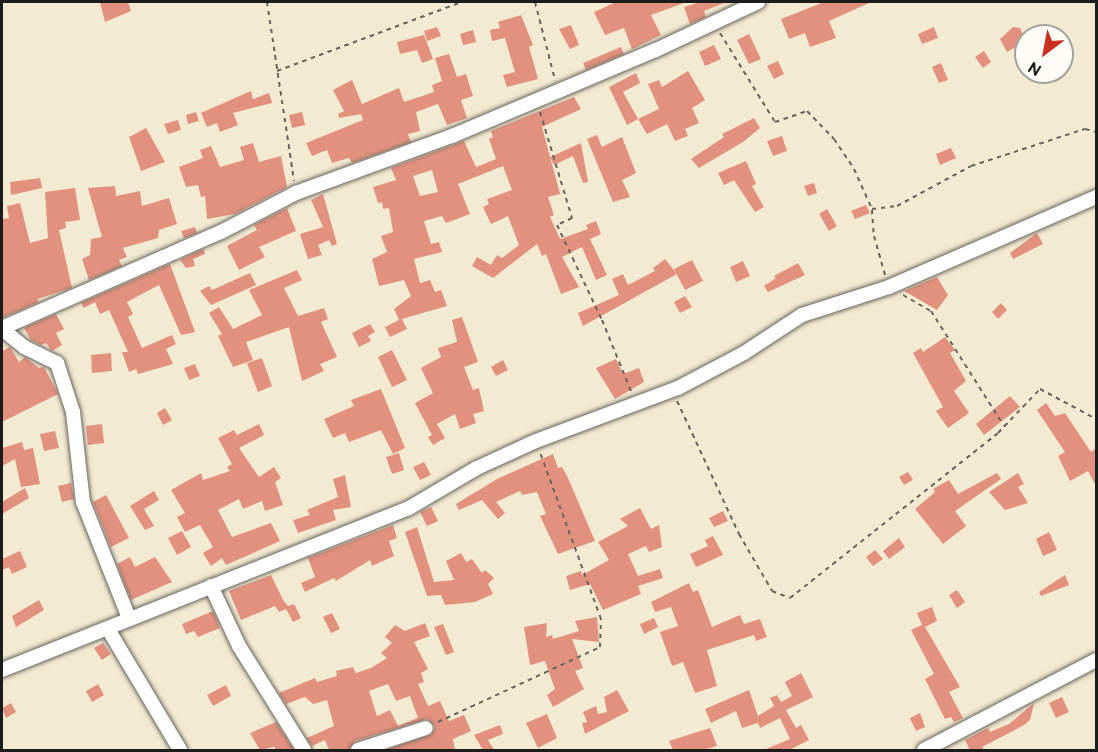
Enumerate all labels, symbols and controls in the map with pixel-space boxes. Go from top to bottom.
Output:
north arrow [1014,24,1074,84]
text: N [1025,57,1045,79]

